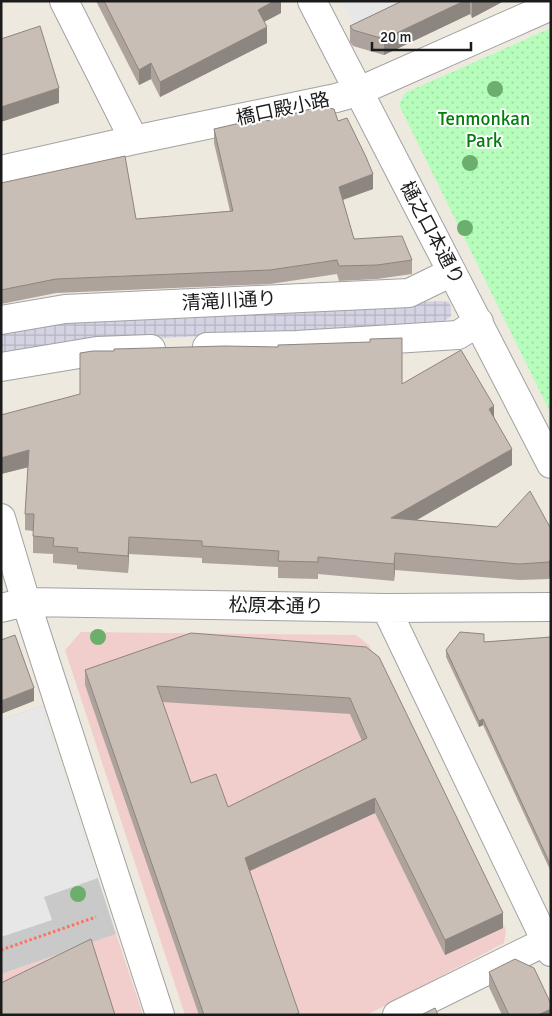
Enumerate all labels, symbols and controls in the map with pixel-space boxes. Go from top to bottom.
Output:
scale bar [372,20,471,52]
text: 20 m [380,28,411,46]
street label: 橋口殿小路 [234,87,332,131]
park label: Tenmonkan Park [438,107,530,153]
street label: 樋之口本通り [395,177,469,289]
street label: 清滝川通り [181,287,277,315]
street label: 松原本通り [228,593,324,619]

